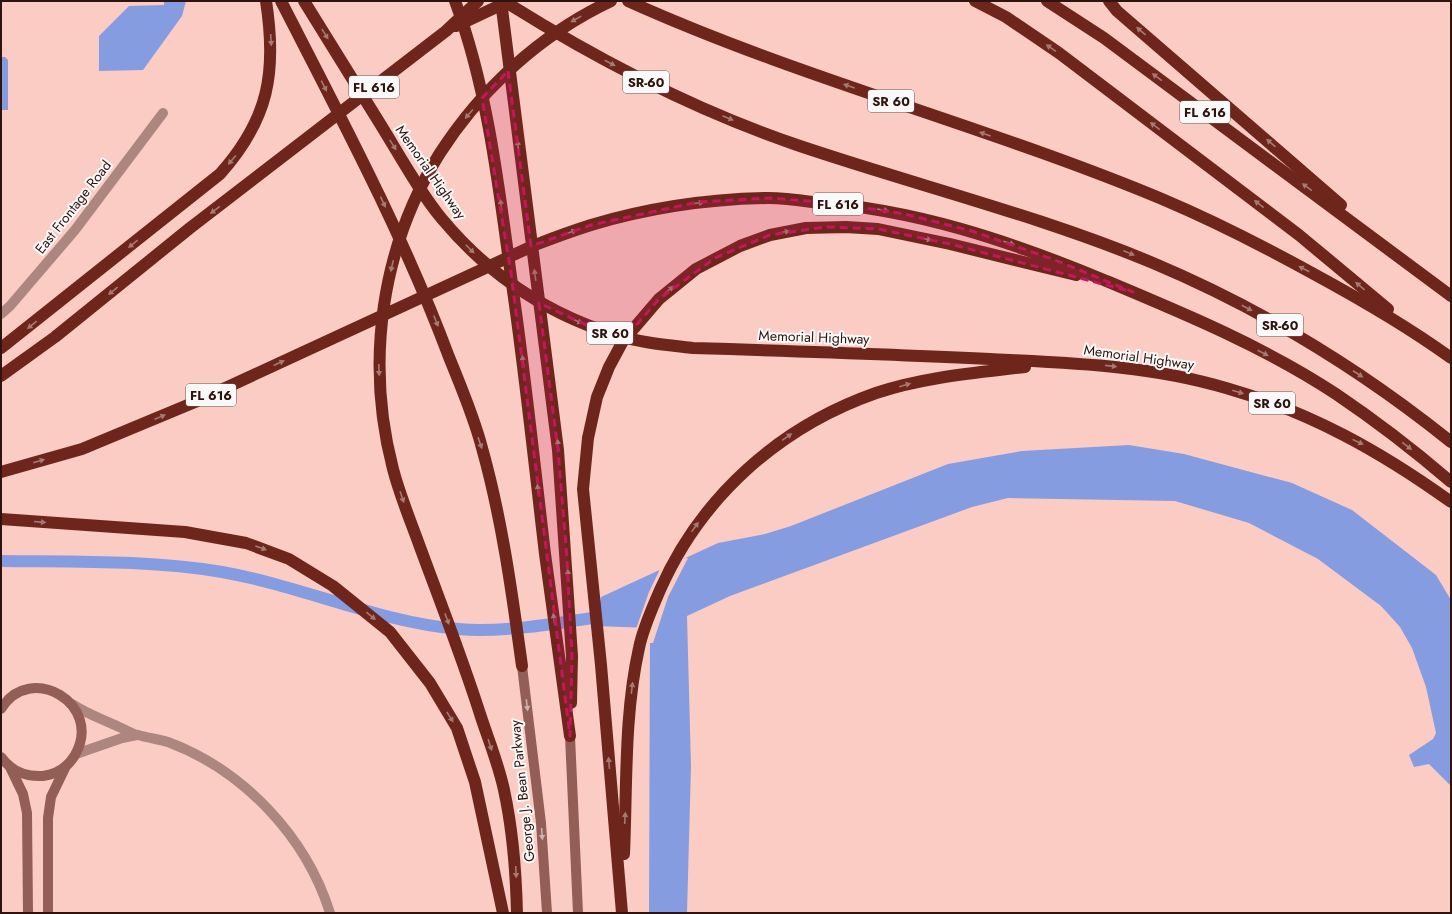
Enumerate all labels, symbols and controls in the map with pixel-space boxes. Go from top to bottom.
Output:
one-way arrow [571,16,582,23]
one-way arrow [1136,26,1146,35]
one-way arrow [321,29,329,39]
one-way arrow [267,34,274,46]
one-way arrow [1046,44,1056,52]
one-way arrow [604,60,616,66]
road number: SR-60 [623,71,669,93]
one-way arrow [1152,73,1162,81]
road number: FL 616 [349,76,399,98]
one-way arrow [321,80,328,91]
one-way arrow [843,83,855,89]
road number: SR 60 [868,90,914,112]
road number: FL 616 [1180,101,1230,123]
one-way arrow [464,108,473,119]
one-way arrow [722,115,733,121]
street label: Memorial Highway [391,121,471,224]
one-way arrow [1150,122,1161,130]
one-way arrow [979,130,991,136]
one-way arrow [390,139,397,151]
one-way arrow [1266,139,1277,148]
one-way arrow [515,140,521,152]
one-way arrow [228,155,237,166]
street label: East Frontage Road [30,156,116,258]
one-way arrow [1301,183,1312,192]
road number: FL 616 [813,193,863,215]
one-way arrow [380,196,386,207]
one-way arrow [498,198,504,211]
one-way arrow [692,200,704,206]
one-way arrow [1254,200,1265,208]
one-way arrow [209,205,220,214]
one-way arrow [877,207,889,213]
one-way arrow [566,229,578,235]
one-way arrow [778,229,790,235]
one-way arrow [920,236,932,242]
one-way arrow [127,239,138,248]
one-way arrow [1003,240,1015,246]
one-way arrow [465,244,475,254]
one-way arrow [1123,251,1135,257]
one-way arrow [388,260,394,272]
one-way arrow [1298,265,1310,272]
one-way arrow [532,269,538,281]
one-way arrow [1355,281,1365,290]
one-way arrow [664,285,674,295]
one-way arrow [108,286,118,295]
one-way arrow [1241,304,1252,311]
road number: SR-60 [1257,314,1303,336]
one-way arrow [433,315,439,327]
one-way arrow [572,318,583,324]
one-way arrow [26,321,37,330]
road number: SR 60 [587,322,633,344]
street label: Memorial Highway [758,325,871,349]
street label: Memorial Highway [1083,339,1196,375]
one-way arrow [1257,349,1269,356]
one-way arrow [519,355,526,367]
one-way arrow [273,360,285,366]
one-way arrow [1105,363,1117,370]
one-way arrow [376,364,382,377]
one-way arrow [1353,370,1364,378]
one-way arrow [900,382,912,388]
road number: FL 616 [186,384,236,406]
one-way arrow [1232,389,1244,395]
road number: SR 60 [1249,392,1295,414]
one-way arrow [155,413,167,419]
one-way arrow [782,433,792,441]
one-way arrow [478,437,484,449]
one-way arrow [555,439,561,451]
one-way arrow [1352,439,1364,445]
one-way arrow [1401,442,1412,451]
one-way arrow [33,458,45,464]
one-way arrow [535,484,541,496]
one-way arrow [400,491,406,503]
one-way arrow [34,519,46,526]
one-way arrow [690,522,699,533]
one-way arrow [255,546,267,552]
one-way arrow [564,569,571,581]
one-way arrow [365,612,376,620]
one-way arrow [551,613,557,625]
one-way arrow [444,614,450,626]
one-way arrow [629,682,635,694]
one-way arrow [524,699,530,711]
one-way arrow [447,711,454,723]
street label: George J. Bean Parkway [505,718,539,863]
one-way arrow [487,739,493,751]
one-way arrow [606,756,613,769]
one-way arrow [622,811,628,824]
one-way arrow [538,828,545,840]
one-way arrow [512,866,519,878]

